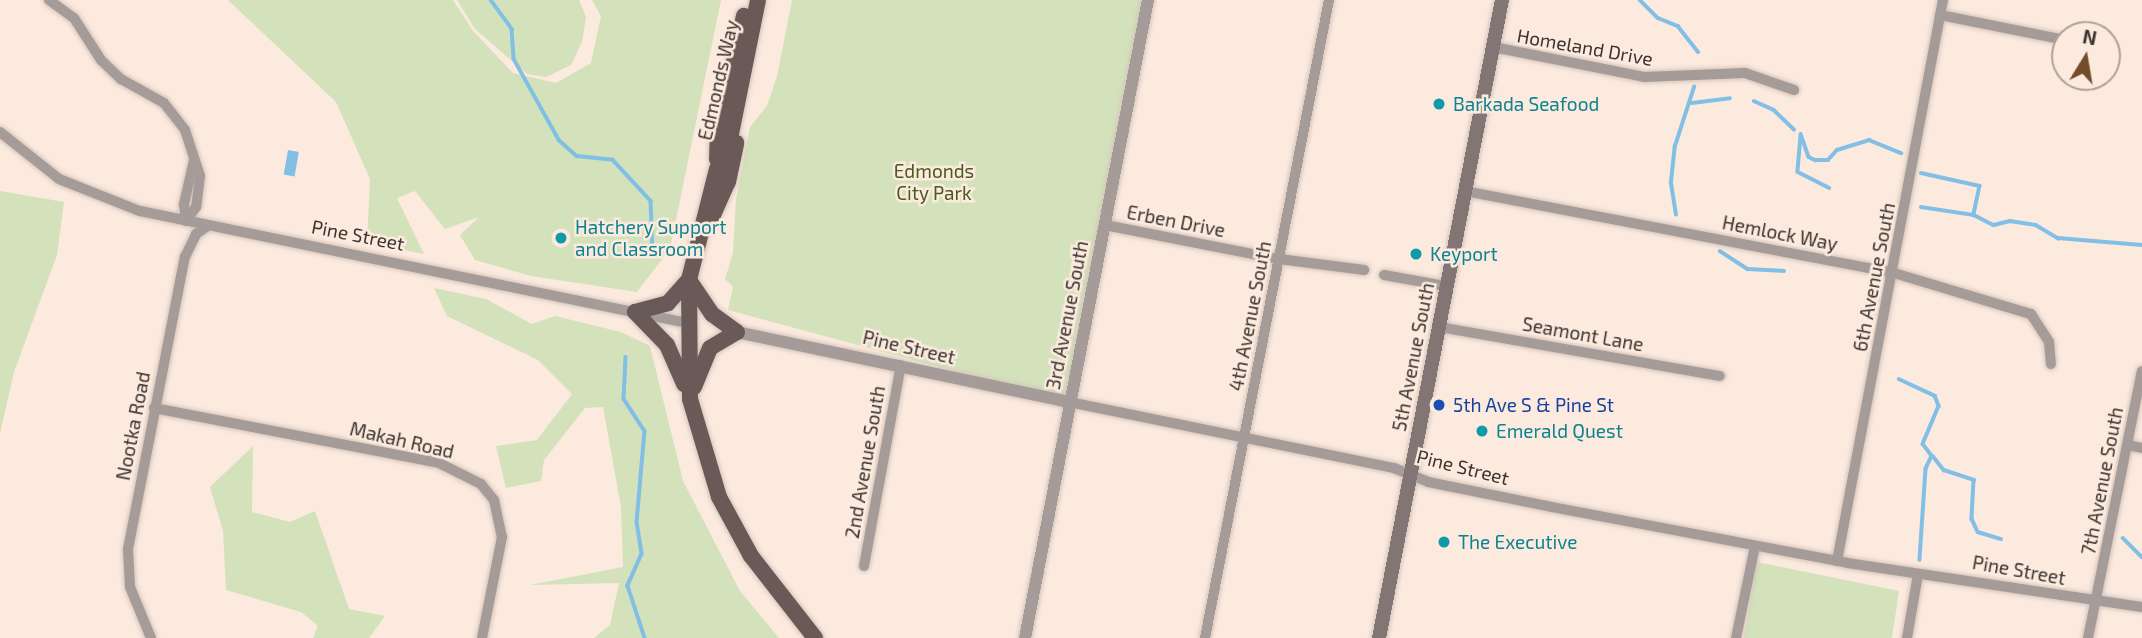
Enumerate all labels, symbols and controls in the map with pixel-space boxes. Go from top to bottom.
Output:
street label: Edmonds Way [693,17,743,143]
north arrow [2051,21,2121,91]
street label: Homeland Drive [1515,24,1655,70]
text: N [2081,24,2099,49]
place label: Barkada Seafood [1453,93,1599,115]
marker: Barkada Seafood [1431,96,1447,112]
park label: Edmonds City Park [894,160,974,204]
street label: Erben Drive [1125,200,1227,242]
street label: 6th Avenue South [1848,200,1900,354]
street label: Hemlock Way [1720,211,1840,255]
street label: Pine Street [310,215,406,255]
place label: Hatchery Support and Classroom [575,216,727,260]
marker: Hatchery Support and Classroom [553,230,569,246]
street label: 3rd Avenue South [1041,238,1093,392]
street label: 4th Avenue South [1224,239,1276,393]
place label: Keyport [1430,243,1498,265]
marker: Keyport [1408,246,1424,262]
street label: 5th Avenue South [1387,281,1439,433]
street label: Seamont Lane [1521,312,1645,356]
street label: Pine Street [861,325,957,369]
street label: Nootka Road [111,370,155,482]
street label: 2nd Avenue South [840,384,890,540]
place label: 5th Ave S & Pine St [1453,394,1615,416]
marker: 5th Ave S & Pine St [1431,397,1447,413]
street label: 7th Avenue South [2076,405,2128,557]
street label: Makah Road [348,417,456,463]
place label: Emerald Quest [1496,420,1623,442]
marker: Emerald Quest [1474,423,1490,439]
street label: Pine Street [1415,445,1511,489]
place label: The Executive [1458,531,1577,553]
marker: The Executive [1436,534,1452,550]
street label: Pine Street [1971,551,2067,589]

